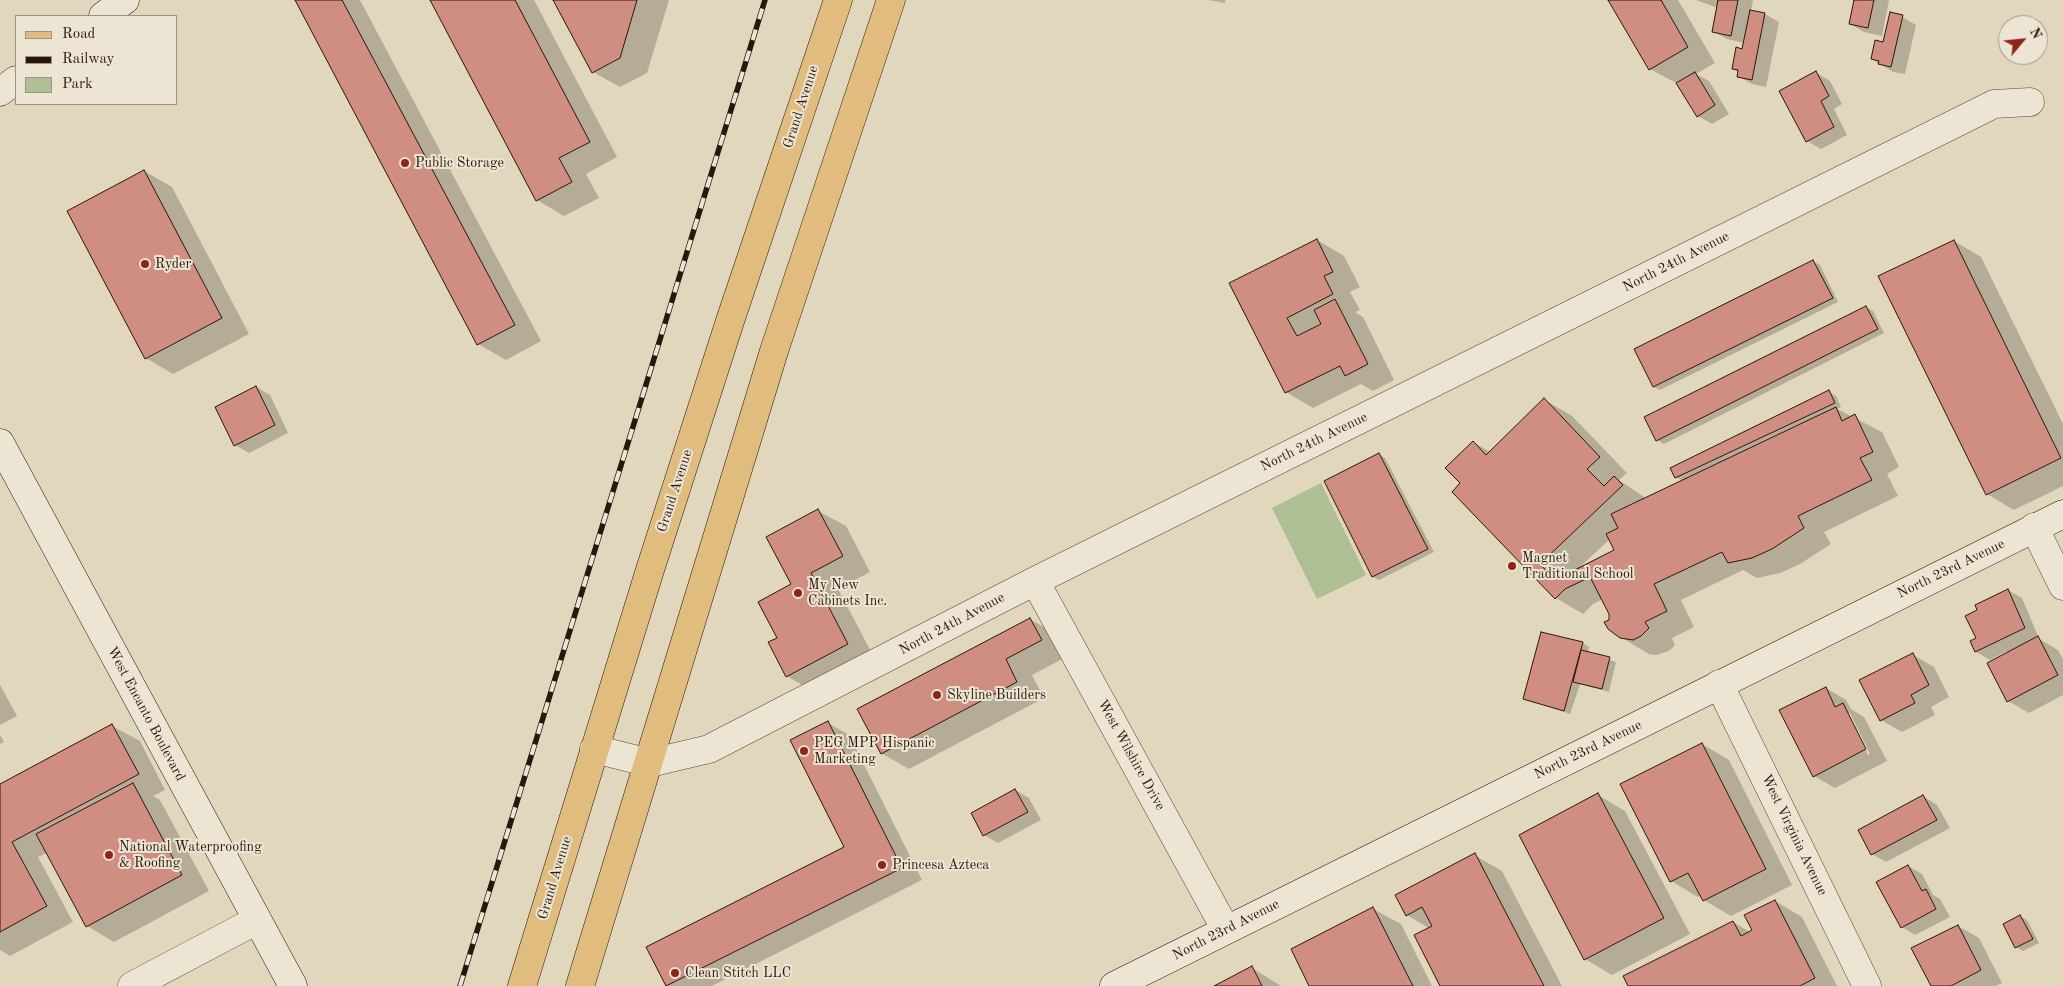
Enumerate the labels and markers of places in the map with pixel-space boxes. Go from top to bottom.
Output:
place label: Public Storage [415,155,504,171]
marker: Public Storage [399,157,411,169]
place label: Ryder [155,256,191,272]
marker: Ryder [139,258,151,270]
place label: Magnet Traditional School [1522,550,1634,582]
marker: Magnet Traditional School [1506,560,1518,572]
place label: My New Cabinets Inc. [808,577,887,610]
marker: My New Cabinets Inc. [792,587,804,599]
place label: Skyline Builders [947,687,1046,703]
marker: Skyline Builders [931,689,943,701]
place label: PEG MPP Hispanic Marketing [814,735,934,768]
marker: PEG MPP Hispanic Marketing [798,745,810,757]
place label: National Waterproofing & Roofing [119,839,262,872]
marker: National Waterproofing & Roofing [103,849,115,861]
place label: Princesa Azteca [892,857,989,873]
marker: Princesa Azteca [876,859,888,871]
place label: Clean Stitch LLC [685,965,791,981]
marker: Clean Stitch LLC [669,967,681,979]

